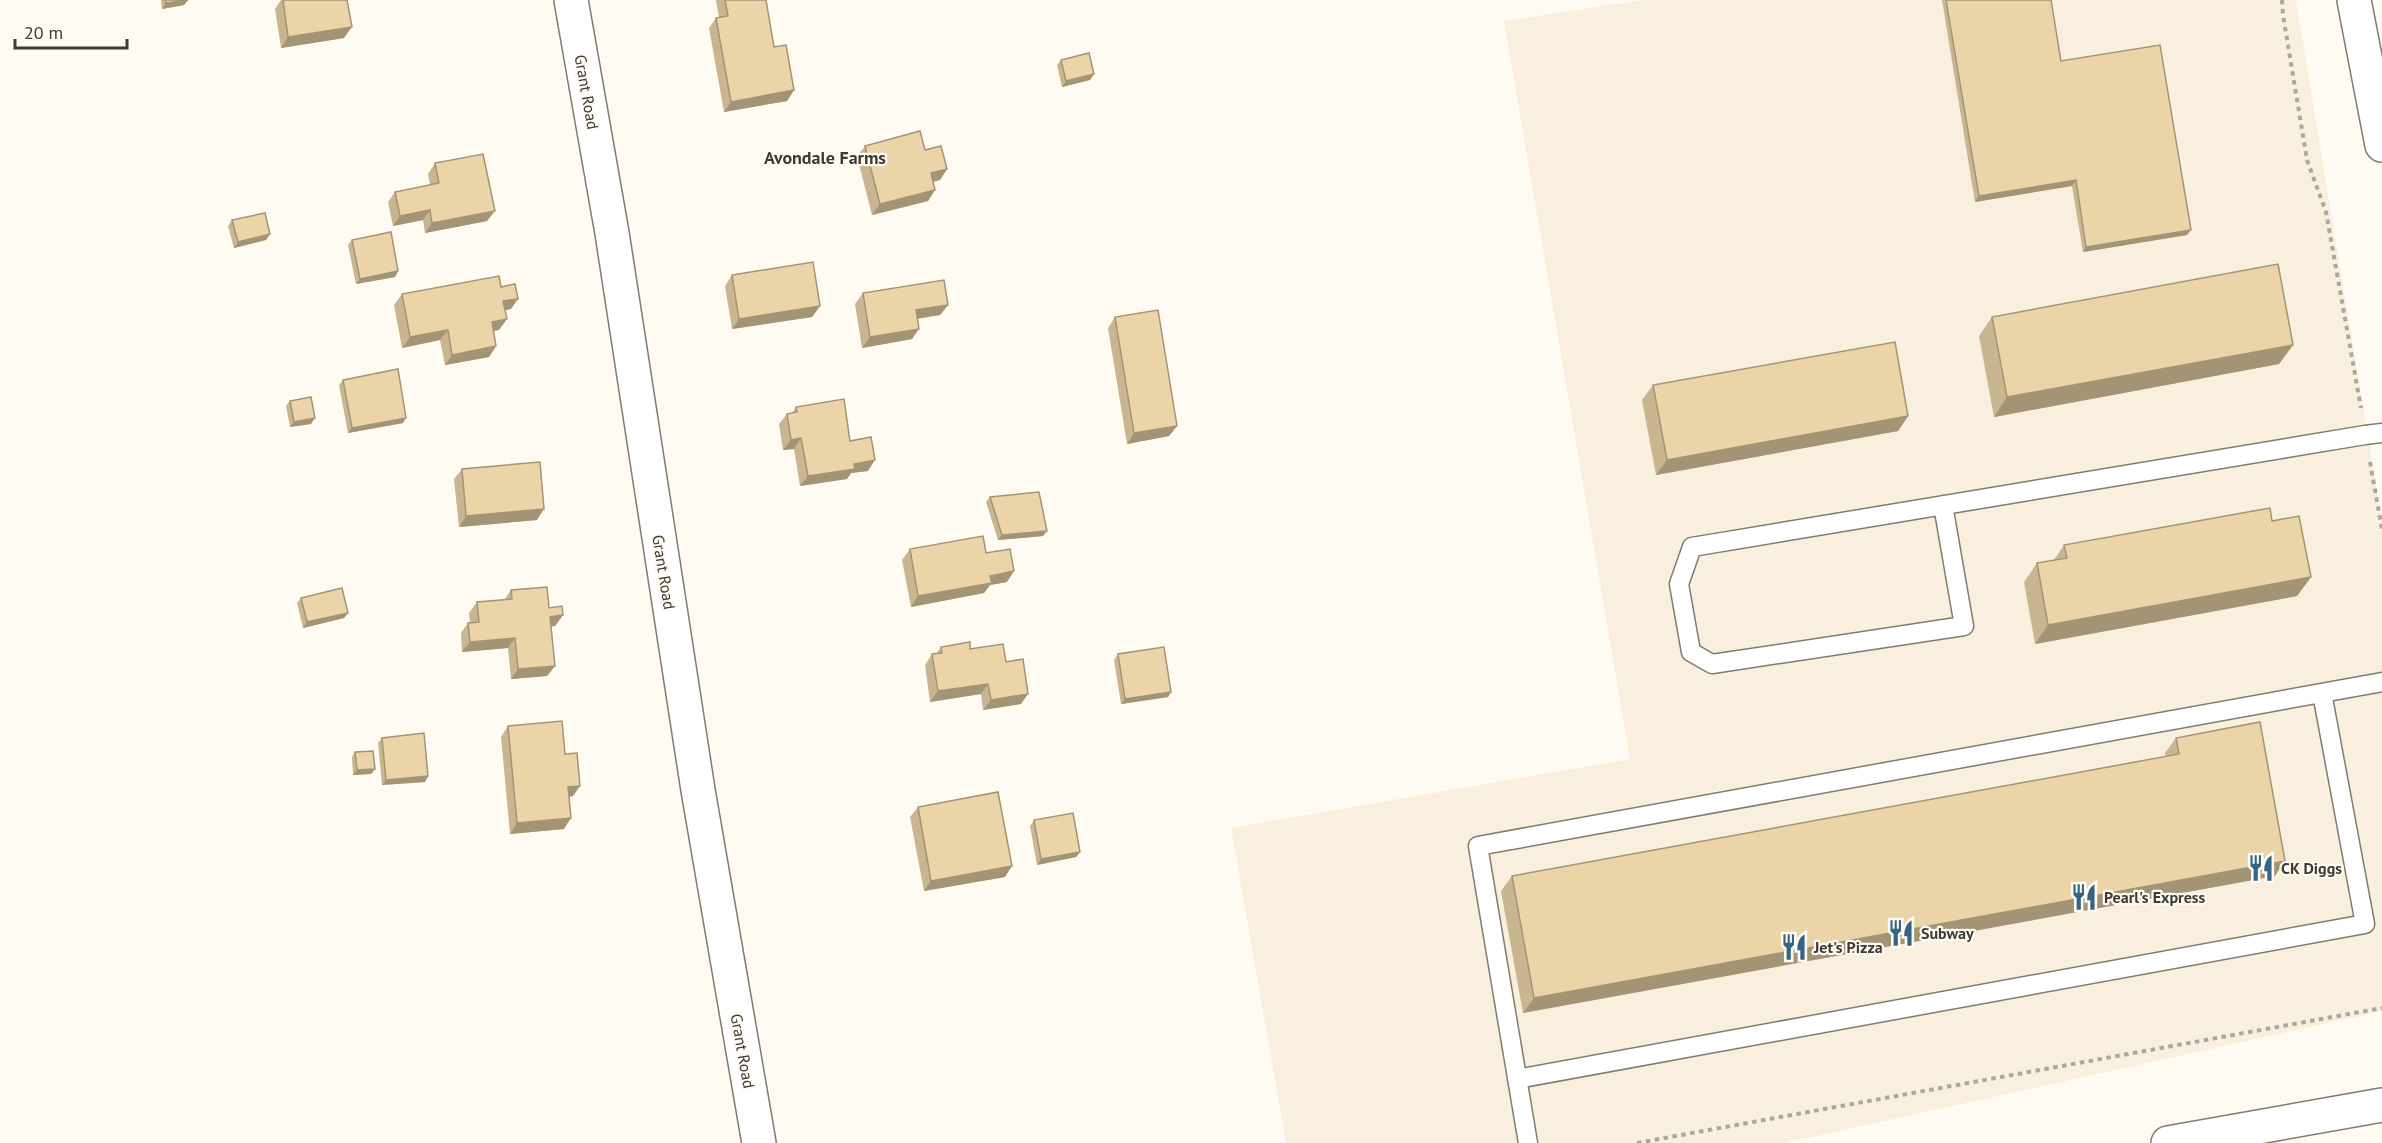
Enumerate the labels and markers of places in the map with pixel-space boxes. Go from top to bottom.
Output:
restaurant icon: CK Diggs [2246,853,2276,883]
place label: CK Diggs [2281,858,2342,878]
restaurant icon: Pearl's Express [2069,882,2099,912]
place label: Pearl's Express [2104,887,2206,907]
restaurant icon: Subway [1886,918,1916,948]
place label: Subway [1921,923,1974,943]
restaurant icon: Jet's Pizza [1779,932,1809,962]
place label: Jet's Pizza [1813,937,1883,957]

